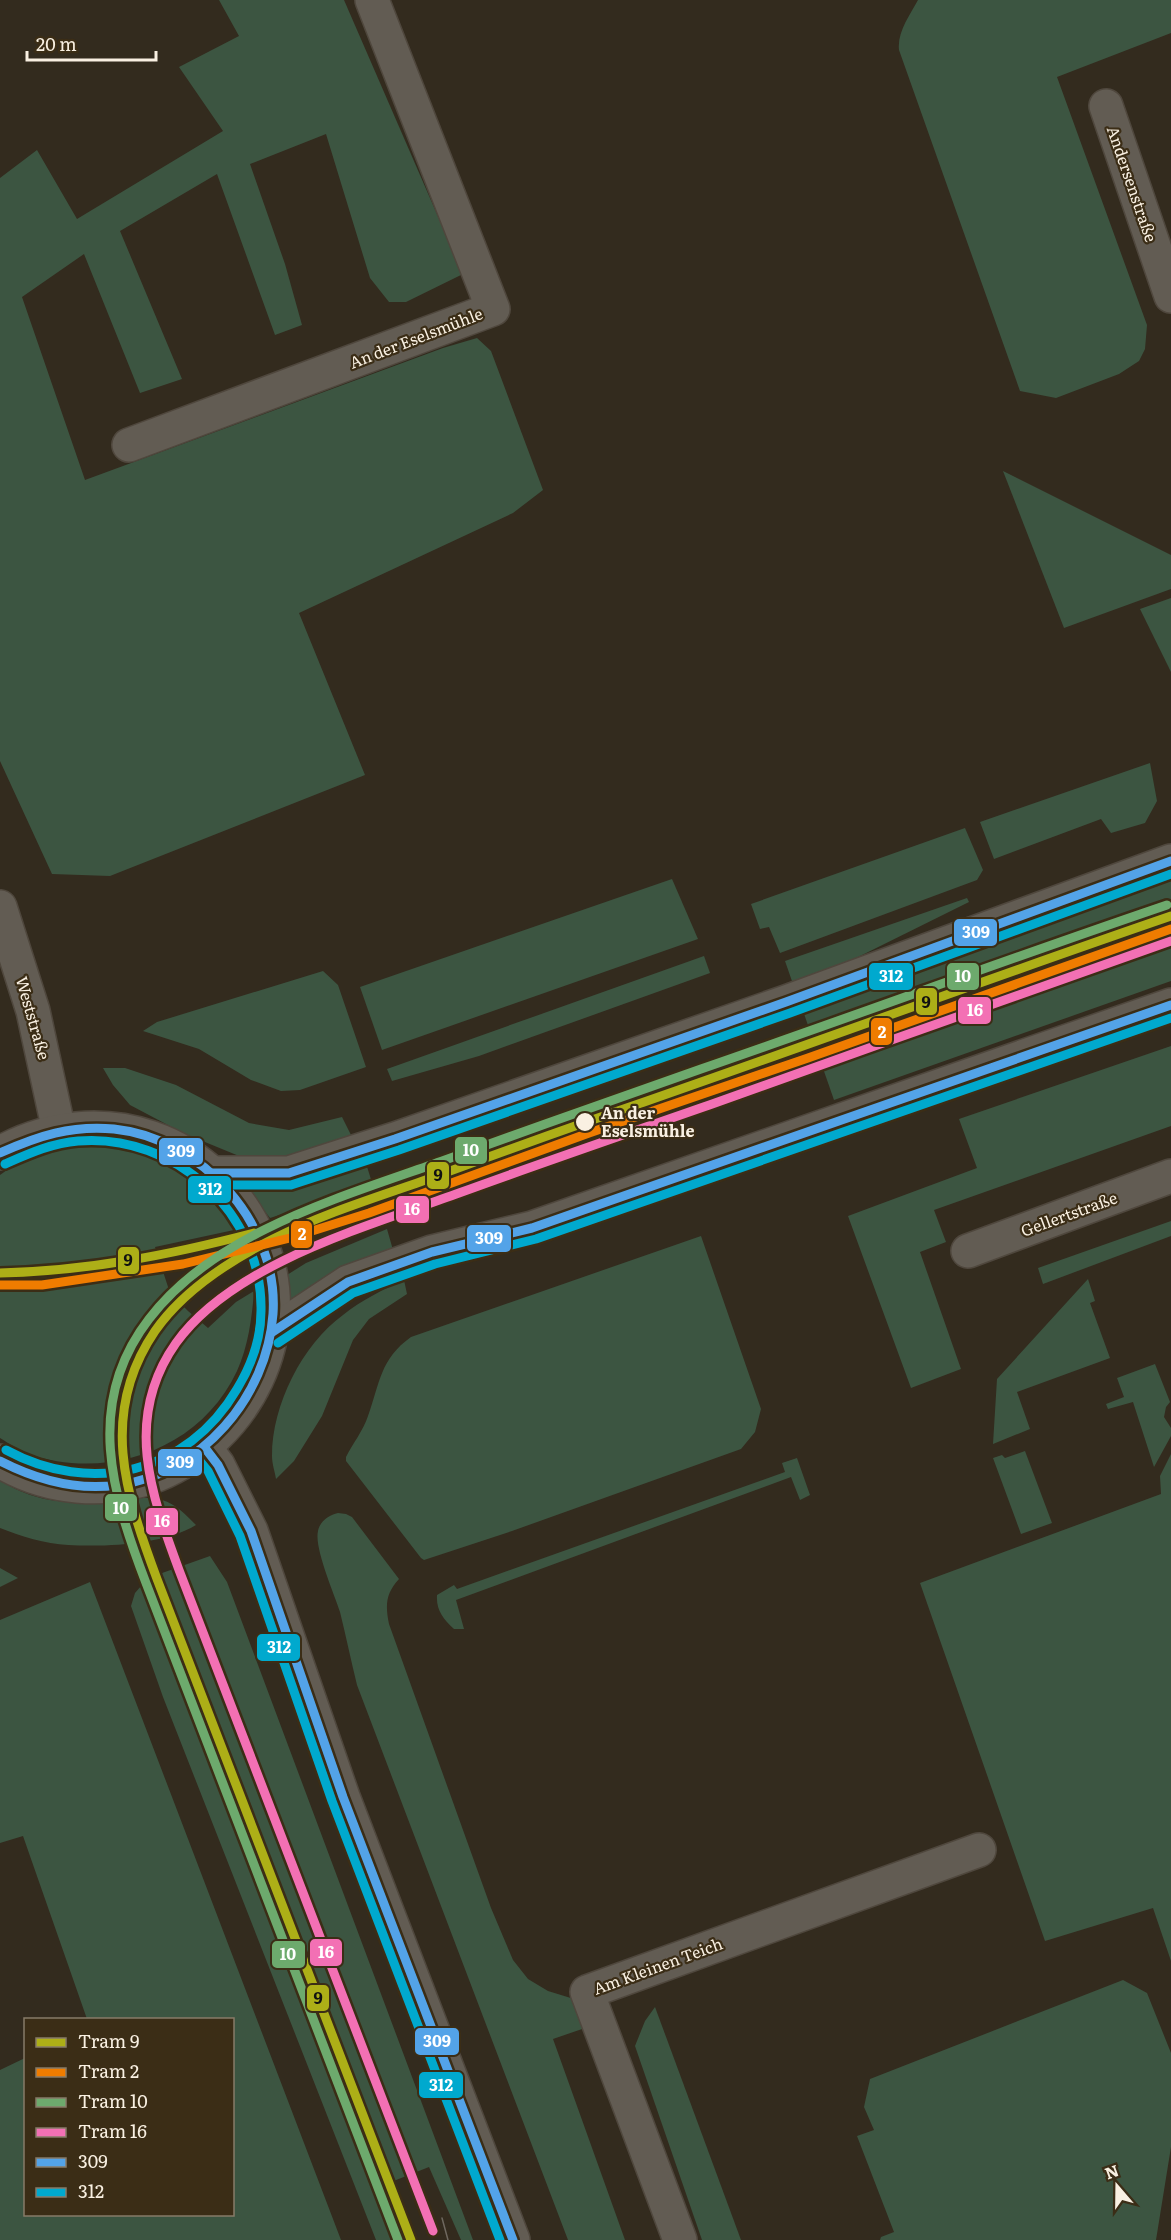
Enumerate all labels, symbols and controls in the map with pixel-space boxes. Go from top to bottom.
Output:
scale bar [27,24,156,62]
text: 20 m [36,30,77,57]
street label: Andersenstraße [1102,122,1164,245]
street label: An der Eselsmühle [345,301,486,374]
line badge: 309 [953,918,998,947]
text: 309 [962,919,990,943]
line badge: 312 [868,962,914,991]
line badge: 10 [946,962,980,991]
text: 312 [879,963,903,987]
text: 10 [955,963,971,987]
street label: Weststraße [11,973,57,1062]
line badge: 9 [915,987,938,1016]
text: 9 [921,989,931,1013]
line badge: 16 [957,996,992,1025]
text: 16 [967,997,983,1021]
line badge: 2 [870,1017,893,1046]
text: 2 [878,1019,887,1043]
place label: An der Eselsmühle [601,1100,695,1142]
marker: An der Eselsmühle [574,1111,596,1133]
line badge: 10 [454,1136,488,1165]
line badge: 309 [158,1137,204,1166]
text: 10 [463,1137,479,1161]
text: 309 [167,1138,195,1162]
line badge: 9 [426,1161,450,1190]
text: 9 [433,1162,443,1186]
line badge: 312 [187,1175,232,1204]
text: 312 [198,1176,222,1200]
street label: Gellertstraße [1017,1185,1120,1242]
line badge: 16 [395,1195,430,1224]
text: 16 [404,1196,420,1220]
line badge: 2 [290,1220,313,1249]
text: 2 [298,1221,307,1245]
line badge: 309 [466,1224,512,1253]
text: 309 [475,1225,503,1249]
line badge: 9 [117,1246,140,1275]
text: 9 [123,1247,133,1271]
line badge: 309 [157,1448,203,1477]
text: 309 [166,1449,194,1473]
line badge: 10 [104,1493,138,1522]
text: 10 [113,1495,129,1519]
line badge: 16 [145,1507,179,1536]
text: 16 [154,1508,170,1532]
line badge: 312 [256,1633,301,1662]
text: 312 [267,1634,291,1658]
street label: Am Kleinen Teich [590,1930,726,2000]
line badge: 16 [309,1938,343,1967]
text: 16 [318,1939,334,1963]
line badge: 10 [271,1940,306,1969]
text: 10 [280,1941,296,1965]
line badge: 9 [306,1984,330,2012]
text: 9 [313,1985,323,2009]
legend [24,2018,234,2216]
text: Tram 9 [78,2027,139,2054]
line badge: 309 [414,2027,460,2056]
text: 309 [423,2028,451,2052]
text: Tram 2 [78,2057,139,2084]
line badge: 312 [418,2071,464,2099]
text: 312 [429,2072,453,2096]
text: Tram 10 [78,2087,148,2114]
text: Tram 16 [78,2117,147,2144]
text: 309 [78,2147,108,2174]
north arrow [1087,2156,1147,2216]
text: N [1101,2157,1122,2185]
text: 312 [78,2177,104,2204]

